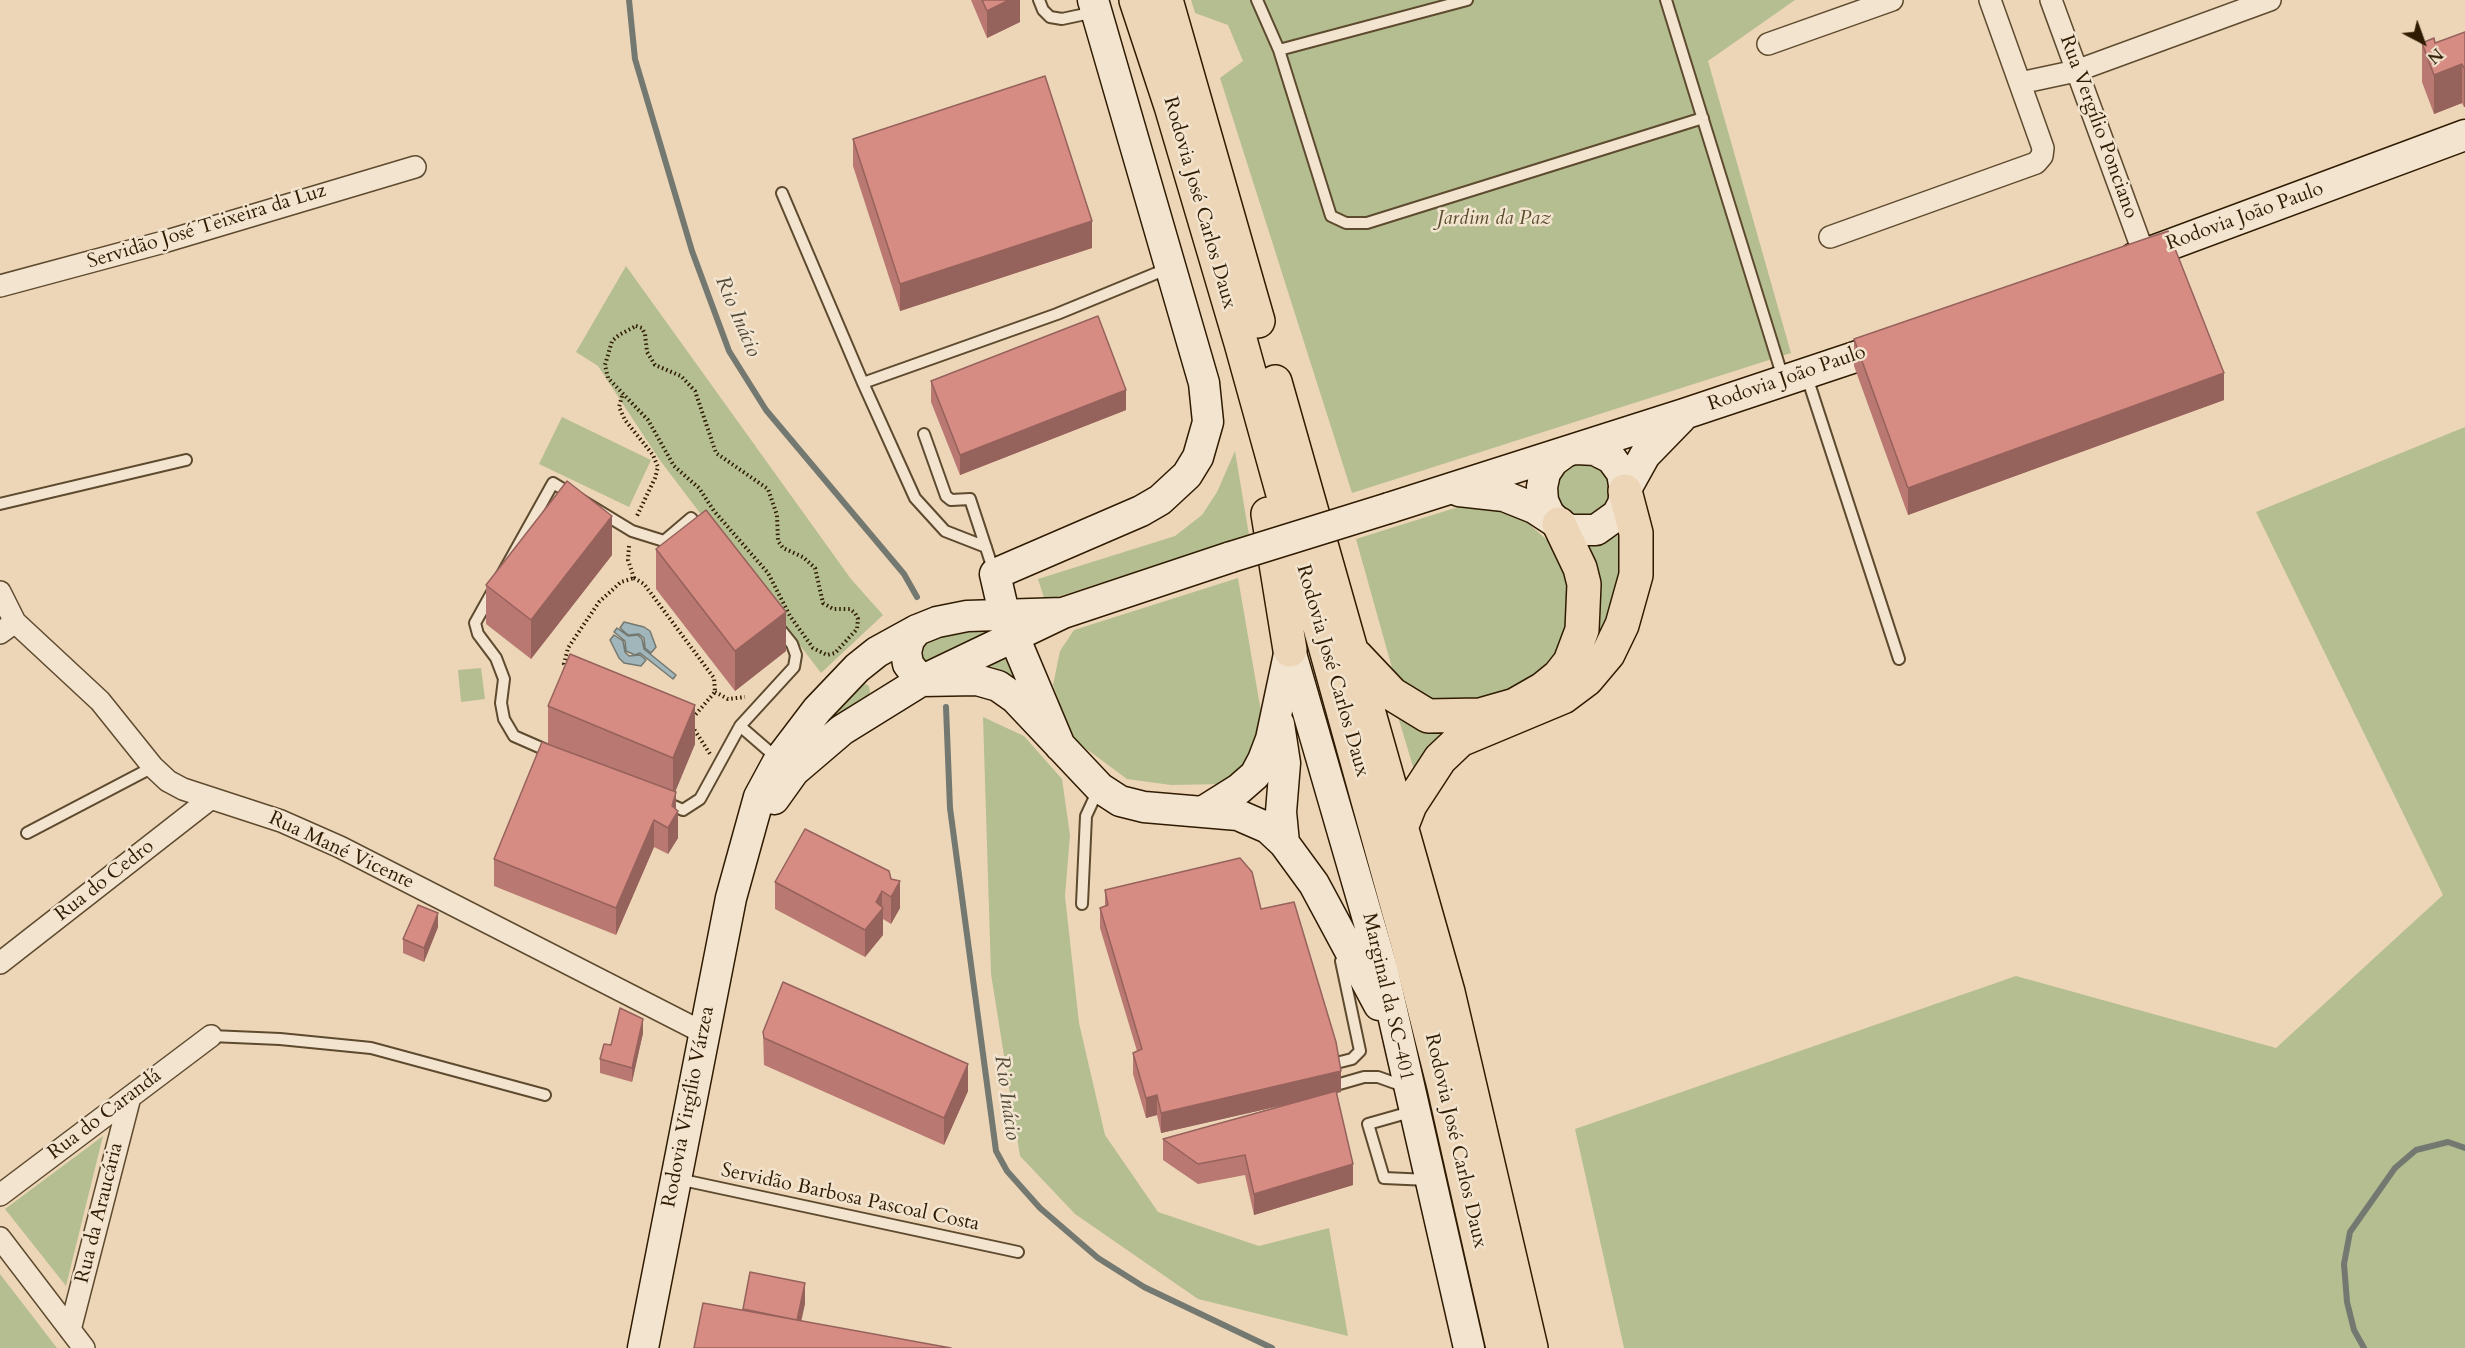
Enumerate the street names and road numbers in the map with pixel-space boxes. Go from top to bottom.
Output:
street label: Rua Vergílio Ponciano [2054,32,2142,222]
street label: Rodovia José Carlos Daux [1157,94,1241,312]
street label: Rodovia João Paulo [2163,177,2327,257]
street label: Servidão José Teixeira da Luz [85,179,329,275]
street label: Rodovia João Paulo [1705,341,1869,417]
street label: Rodovia José Carlos Daux [1290,562,1374,780]
street label: Rua Mané Vicente [265,807,417,895]
street label: Rua do Cedro [51,835,159,927]
street label: Marginal da SC-401 [1356,911,1418,1083]
street label: Rodovia Virgílio Várzea [658,1004,720,1210]
street label: Rodovia José Carlos Daux [1419,1031,1491,1251]
street label: Rua do Carandá [43,1064,167,1166]
street label: Rua da Araucária [71,1140,129,1286]
street label: Servidão Barbosa Pascoal Costa [719,1159,981,1237]

